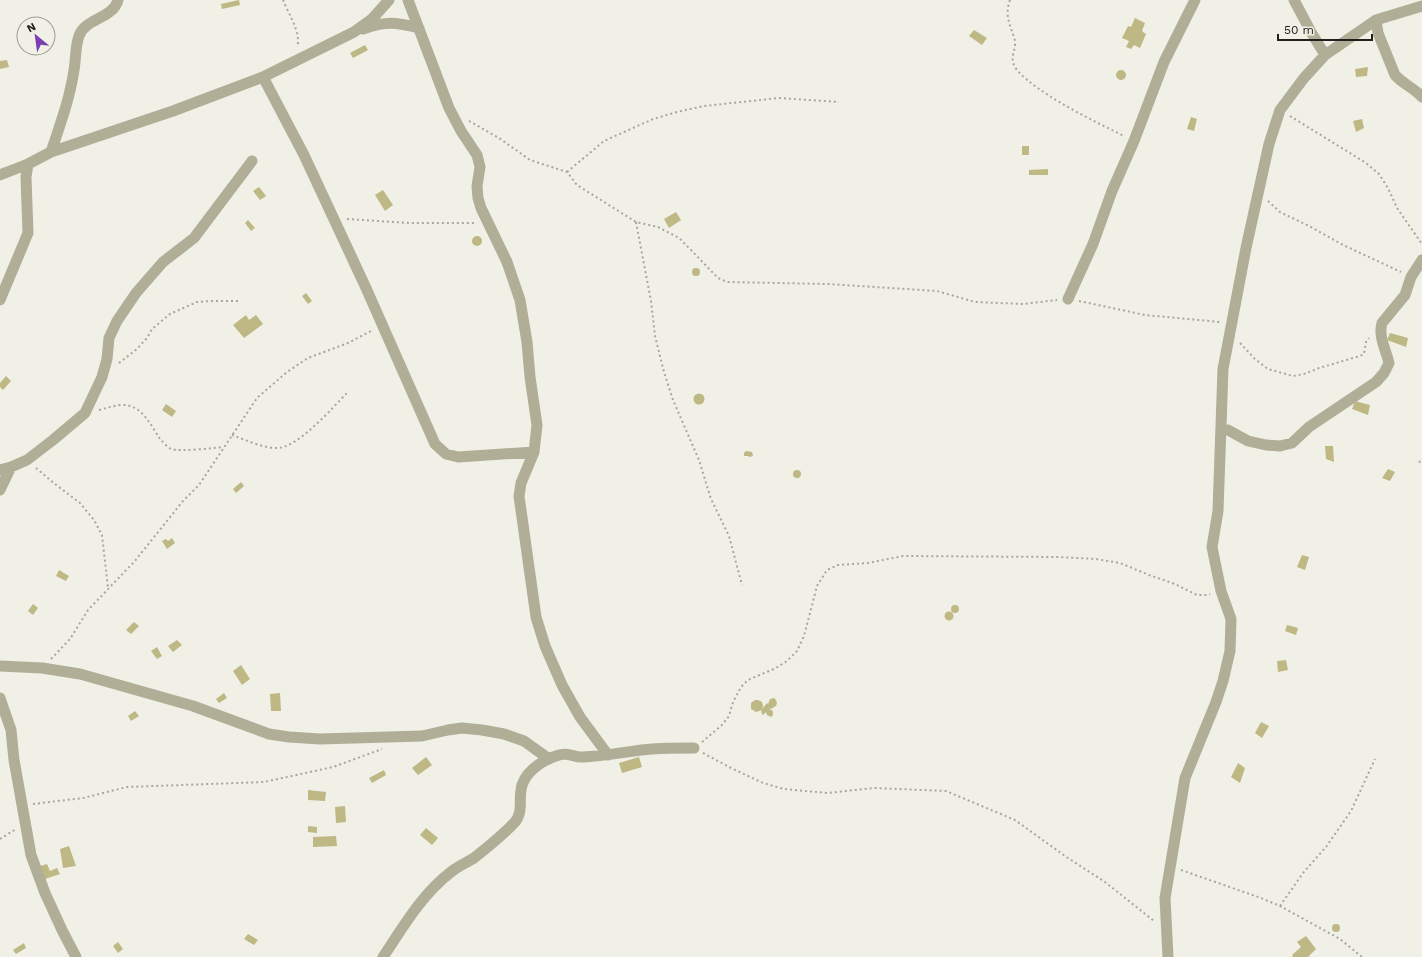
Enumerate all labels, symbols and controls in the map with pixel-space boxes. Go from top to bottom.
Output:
north arrow [16,16,56,56]
scale bar [1278,16,1372,42]
text: N [25,20,38,35]
text: 50 m [1284,23,1314,37]

